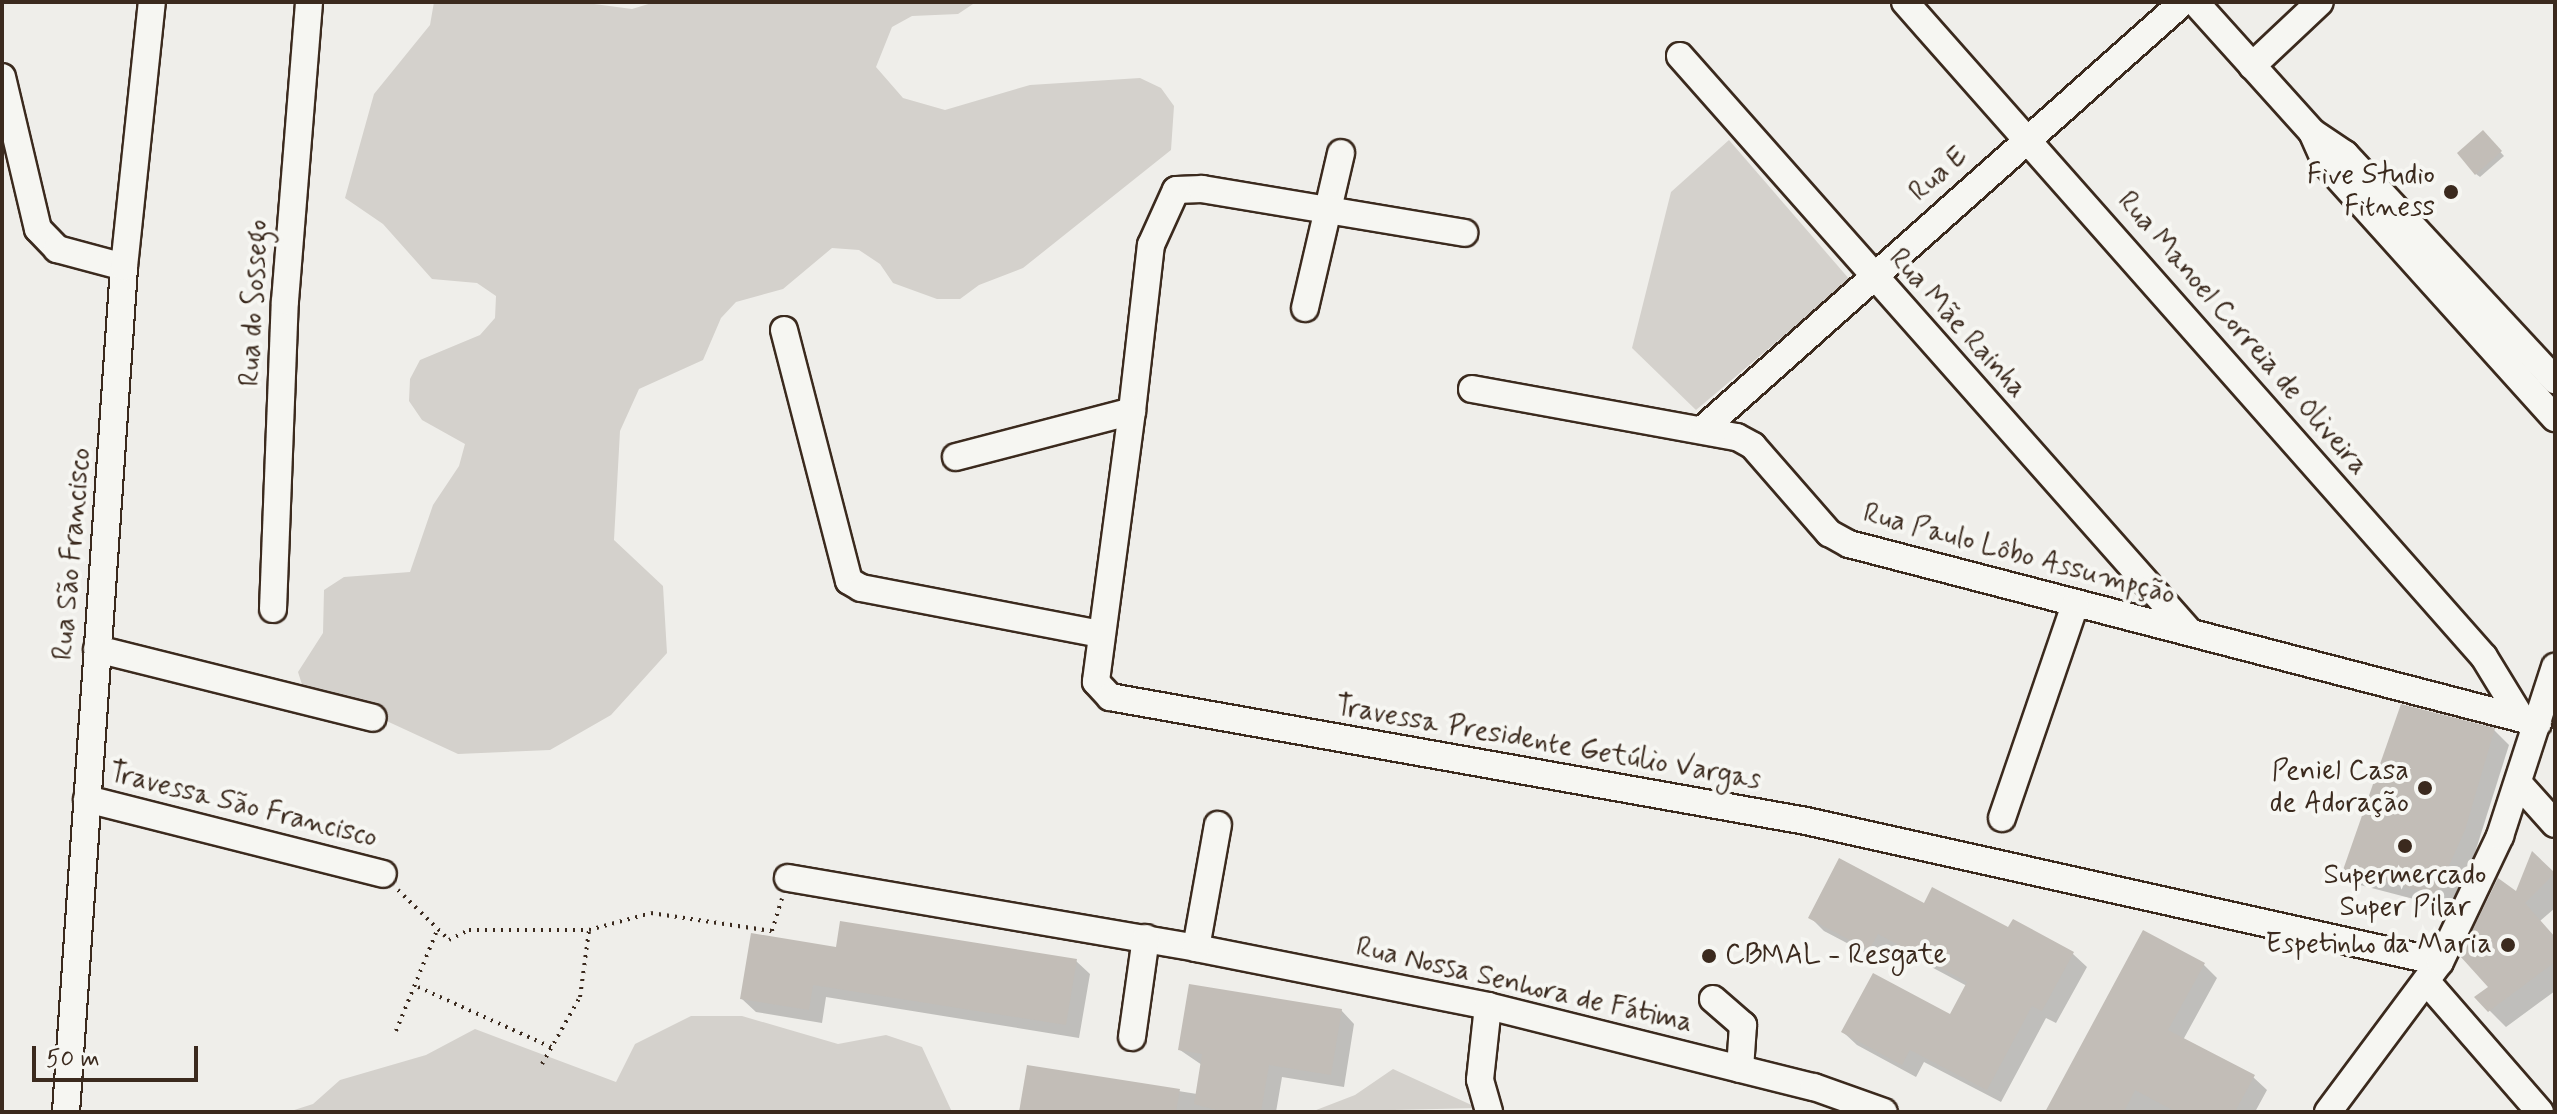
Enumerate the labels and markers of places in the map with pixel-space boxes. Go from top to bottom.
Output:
place label: Five Studio Fitness [2307,159,2435,225]
marker: Five Studio Fitness [2442,183,2460,201]
place label: Peniel Casa de Adoração [2267,755,2409,821]
marker: Peniel Casa de Adoração [2416,779,2434,797]
marker: Supermercado Super Pilar [2396,837,2414,855]
place label: Supermercado Super Pilar [2324,859,2486,925]
place label: Espetinho da Maria [2266,928,2492,962]
marker: Espetinho da Maria [2499,936,2517,954]
place label: CBMAL - Resgate [1725,939,1947,973]
marker: CBMAL - Resgate [1700,947,1718,965]

